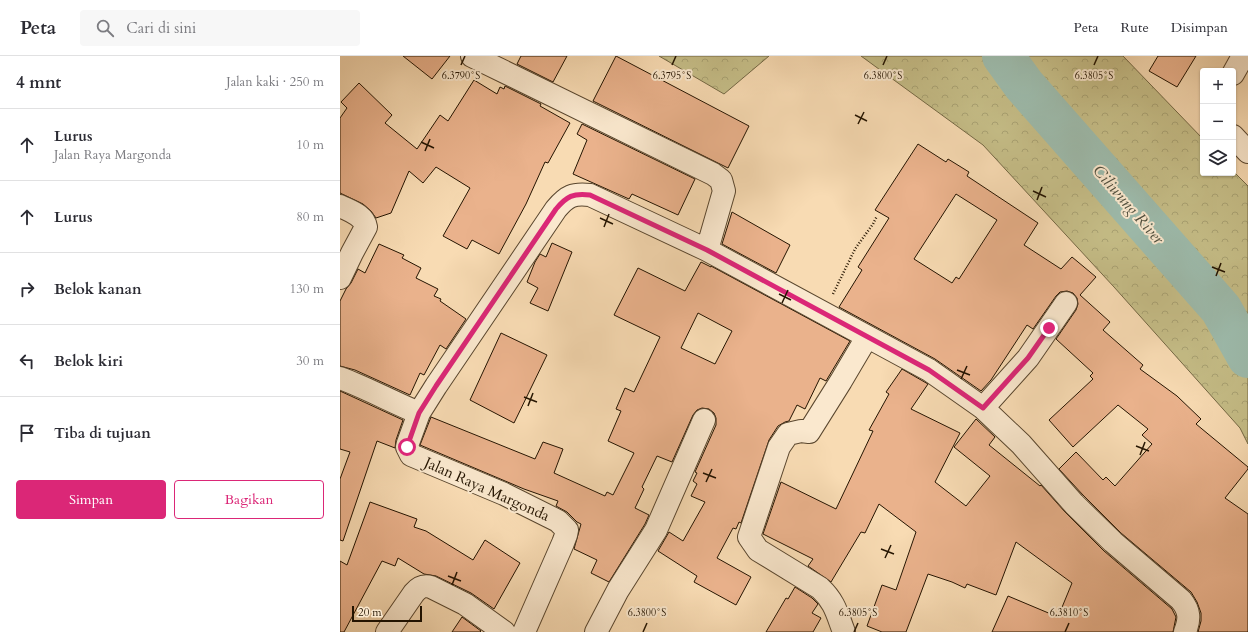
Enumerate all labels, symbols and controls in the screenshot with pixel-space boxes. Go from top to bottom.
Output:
search box [80,10,360,46]
text: Peta [20,15,56,41]
icon: search [94,17,116,39]
text: Cari di sini [126,18,196,38]
text: Peta [1073,18,1099,37]
text: Rute [1121,18,1149,37]
text: Disimpan [1171,18,1228,37]
map controls [1200,68,1236,176]
button: + [1200,68,1236,104]
text: 6.3790°S [442,69,480,83]
text: 6.3795°S [653,69,691,83]
text: 6.3800°S [864,69,902,83]
text: 6.3805°S [1075,69,1113,83]
text: 4 mnt [16,71,61,94]
text: Jalan kaki · 250 m [226,73,324,91]
button: − [1200,104,1236,140]
text: Lurus [54,126,93,146]
icon: ahead [16,134,38,156]
text: 10 m [296,136,324,154]
button: layers [1200,140,1236,176]
text: Jalan Raya Margonda [54,146,171,164]
water label: Ciliwung River [1088,160,1169,250]
icon: ahead [16,206,38,228]
text: Lurus [54,207,93,227]
text: 80 m [296,208,324,226]
icon: right [16,278,38,300]
text: Belok kanan [54,279,142,299]
text: 130 m [290,280,324,298]
route end [1040,319,1058,337]
icon: left [16,350,38,372]
text: Belok kiri [54,351,123,371]
text: 30 m [296,352,324,370]
icon: arrive [16,422,38,444]
text: Tiba di tujuan [54,423,151,443]
route start [398,438,416,456]
street label: Jalan Raya Margonda [419,452,553,526]
button: Simpan [16,480,166,519]
button: Bagikan [174,480,324,519]
scale bar [352,604,422,623]
text: 20 m [358,605,382,620]
text: 6.3800°S [628,606,666,620]
text: 6.3805°S [839,606,877,620]
text: 6.3810°S [1050,606,1088,620]

